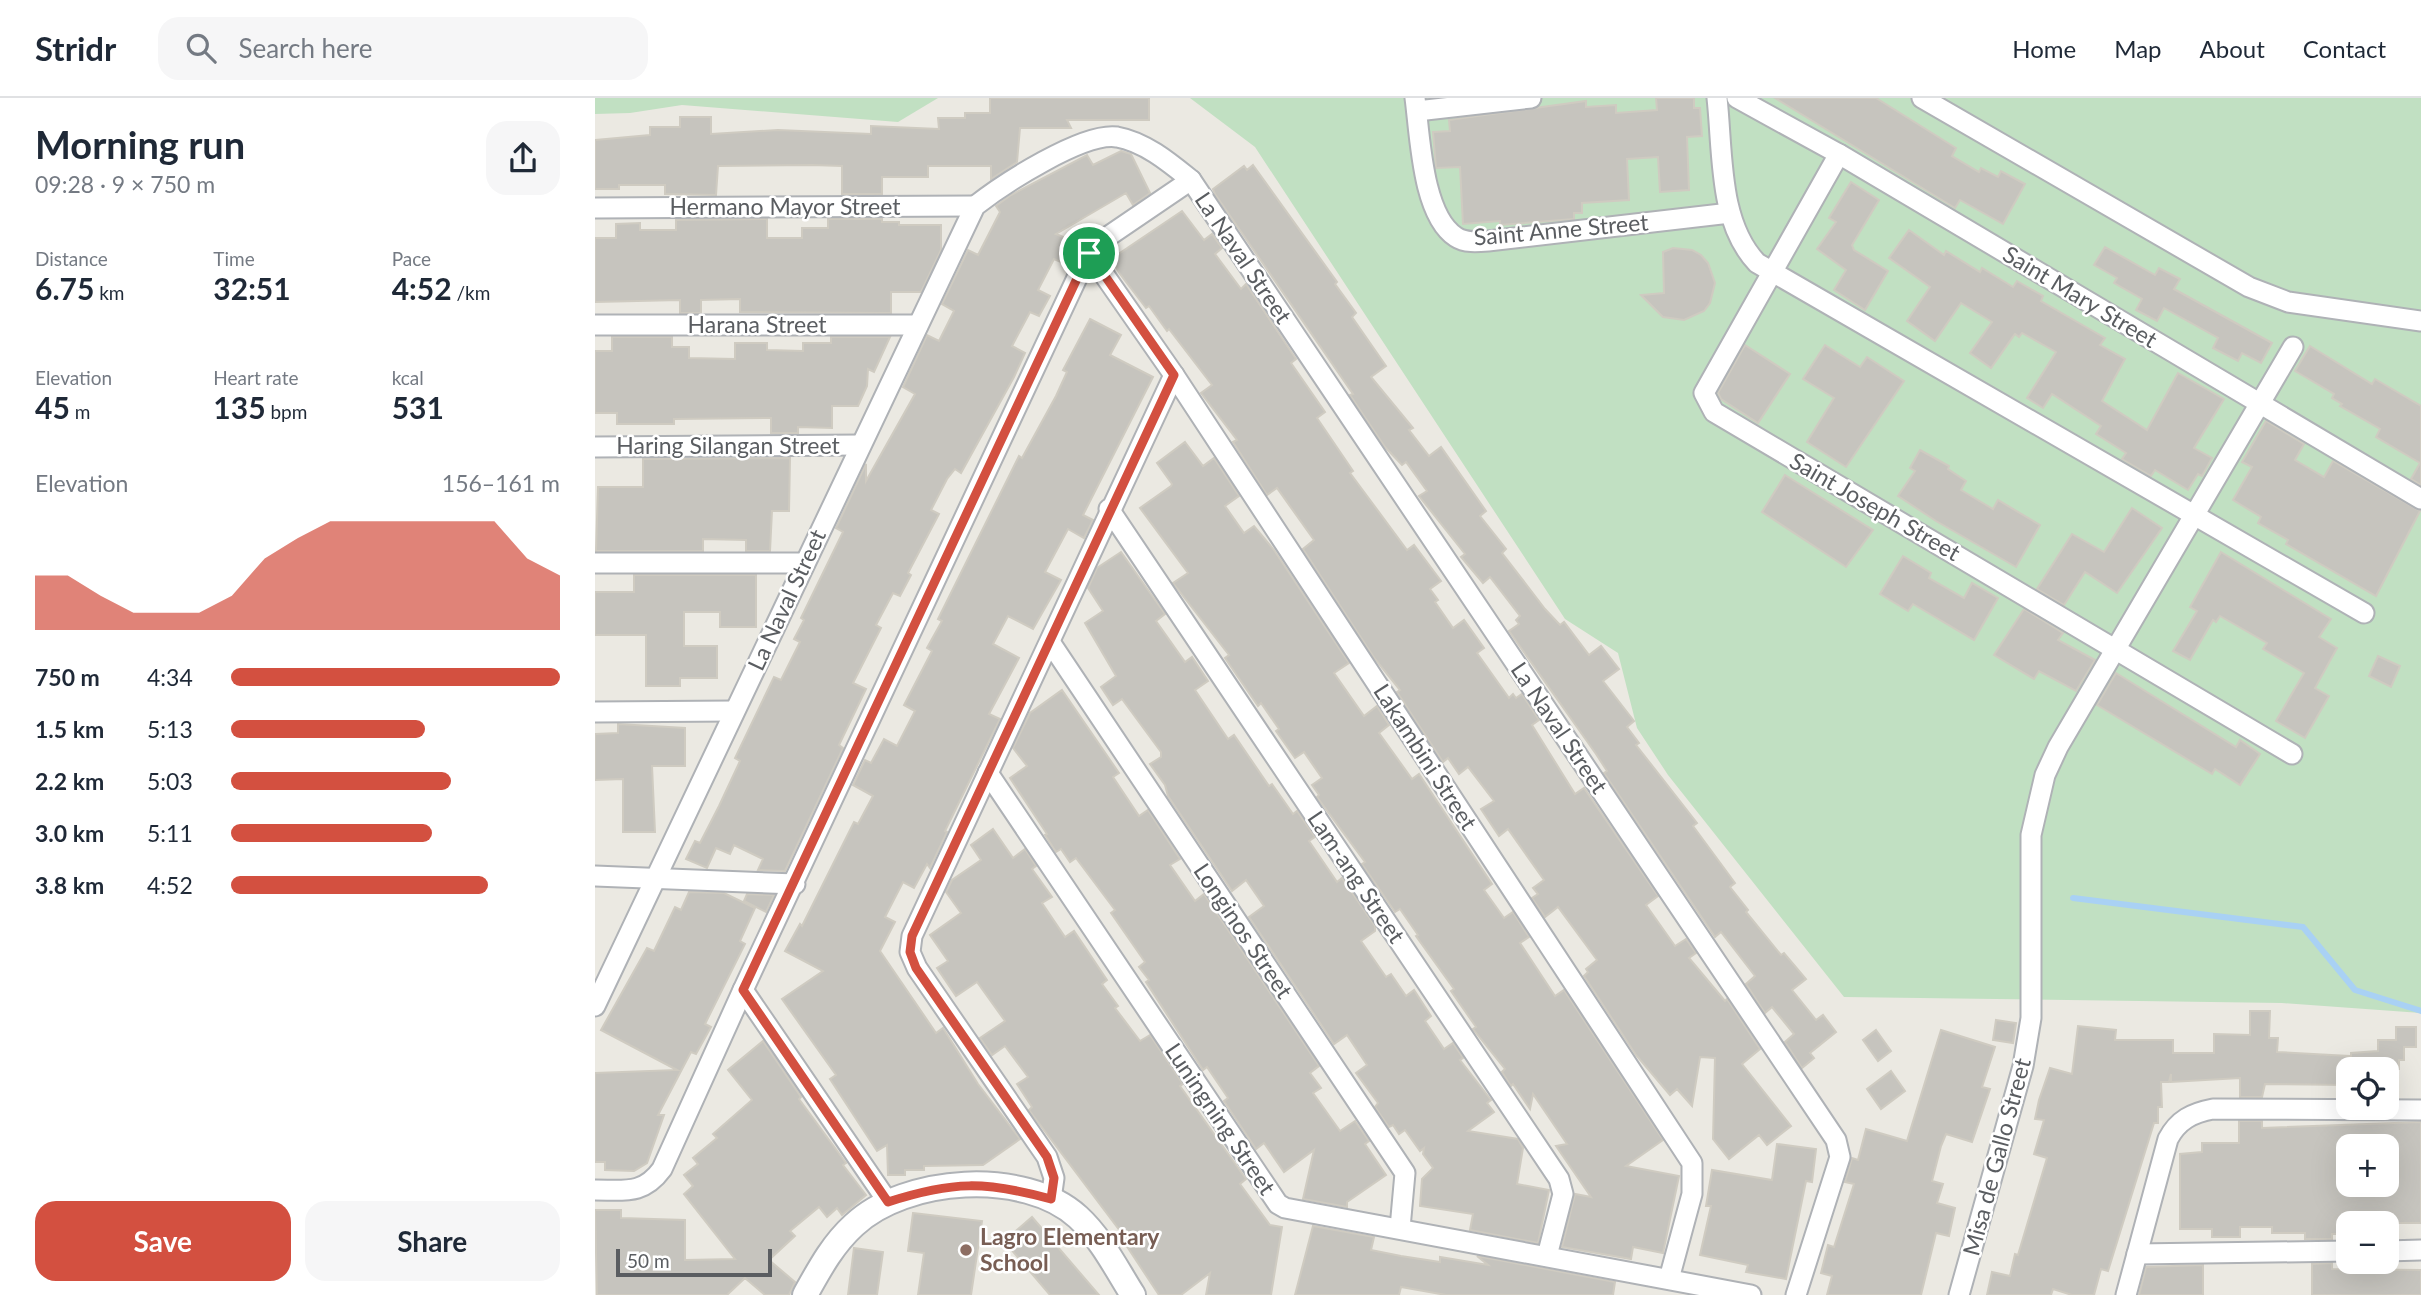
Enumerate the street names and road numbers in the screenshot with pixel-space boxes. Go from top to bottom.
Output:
street label: La Naval Street [1190,186,1298,329]
street label: Hermano Mayor Street [670,192,901,220]
street label: Saint Anne Street [1472,207,1650,251]
street label: Saint Mary Street [1998,239,2163,353]
street label: Harana Street [688,310,827,338]
street label: Haring Silangan Street [616,431,840,459]
street label: Saint Joseph Street [1785,446,1966,567]
street label: La Naval Street [741,524,831,675]
street label: La Naval Street [1506,656,1614,799]
street label: Lakambini Street [1368,678,1484,835]
street label: Lam-ang Street [1302,805,1412,948]
street label: Longinos Street [1188,858,1300,1004]
street label: Luningning Street [1160,1037,1282,1200]
street label: Misa de Gallo Street [1956,1054,2036,1259]

